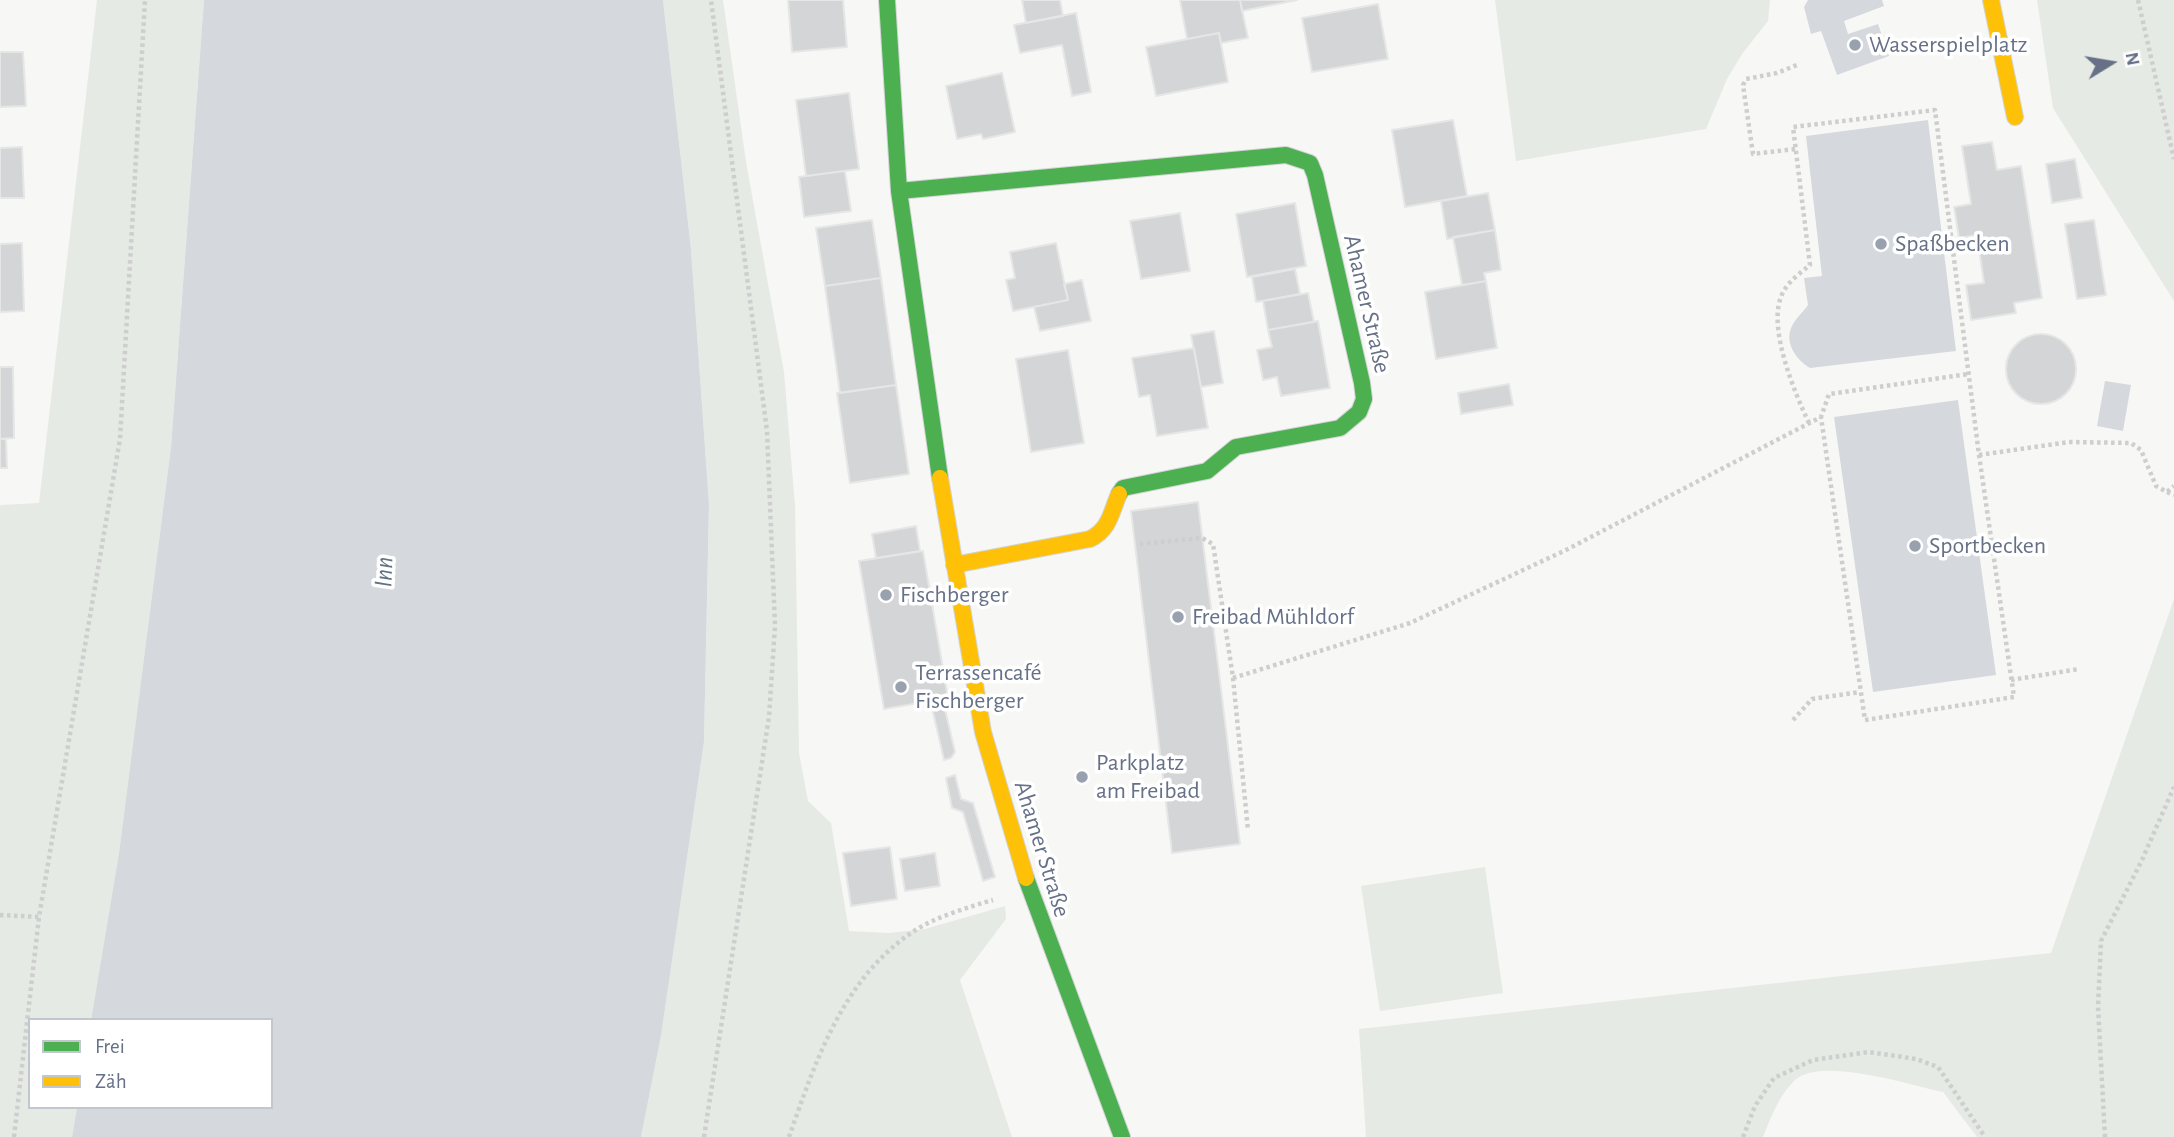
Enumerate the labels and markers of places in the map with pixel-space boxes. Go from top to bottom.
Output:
place label: Wasserspielplatz [1869,31,2027,59]
marker: Wasserspielplatz [1847,37,1863,53]
place label: Spaßbecken [1895,230,2010,258]
marker: Spaßbecken [1873,236,1889,252]
place label: Sportbecken [1929,532,2046,560]
marker: Sportbecken [1907,538,1923,554]
place label: Fischberger [900,581,1008,609]
marker: Fischberger [878,587,894,603]
place label: Freibad Mühldorf [1192,603,1354,631]
marker: Freibad Mühldorf [1170,609,1186,625]
place label: Terrassencafé Fischberger [915,659,1042,715]
marker: Terrassencafé Fischberger [893,679,909,695]
place label: Parkplatz am Freibad [1096,749,1200,805]
marker: Parkplatz am Freibad [1074,769,1090,785]

